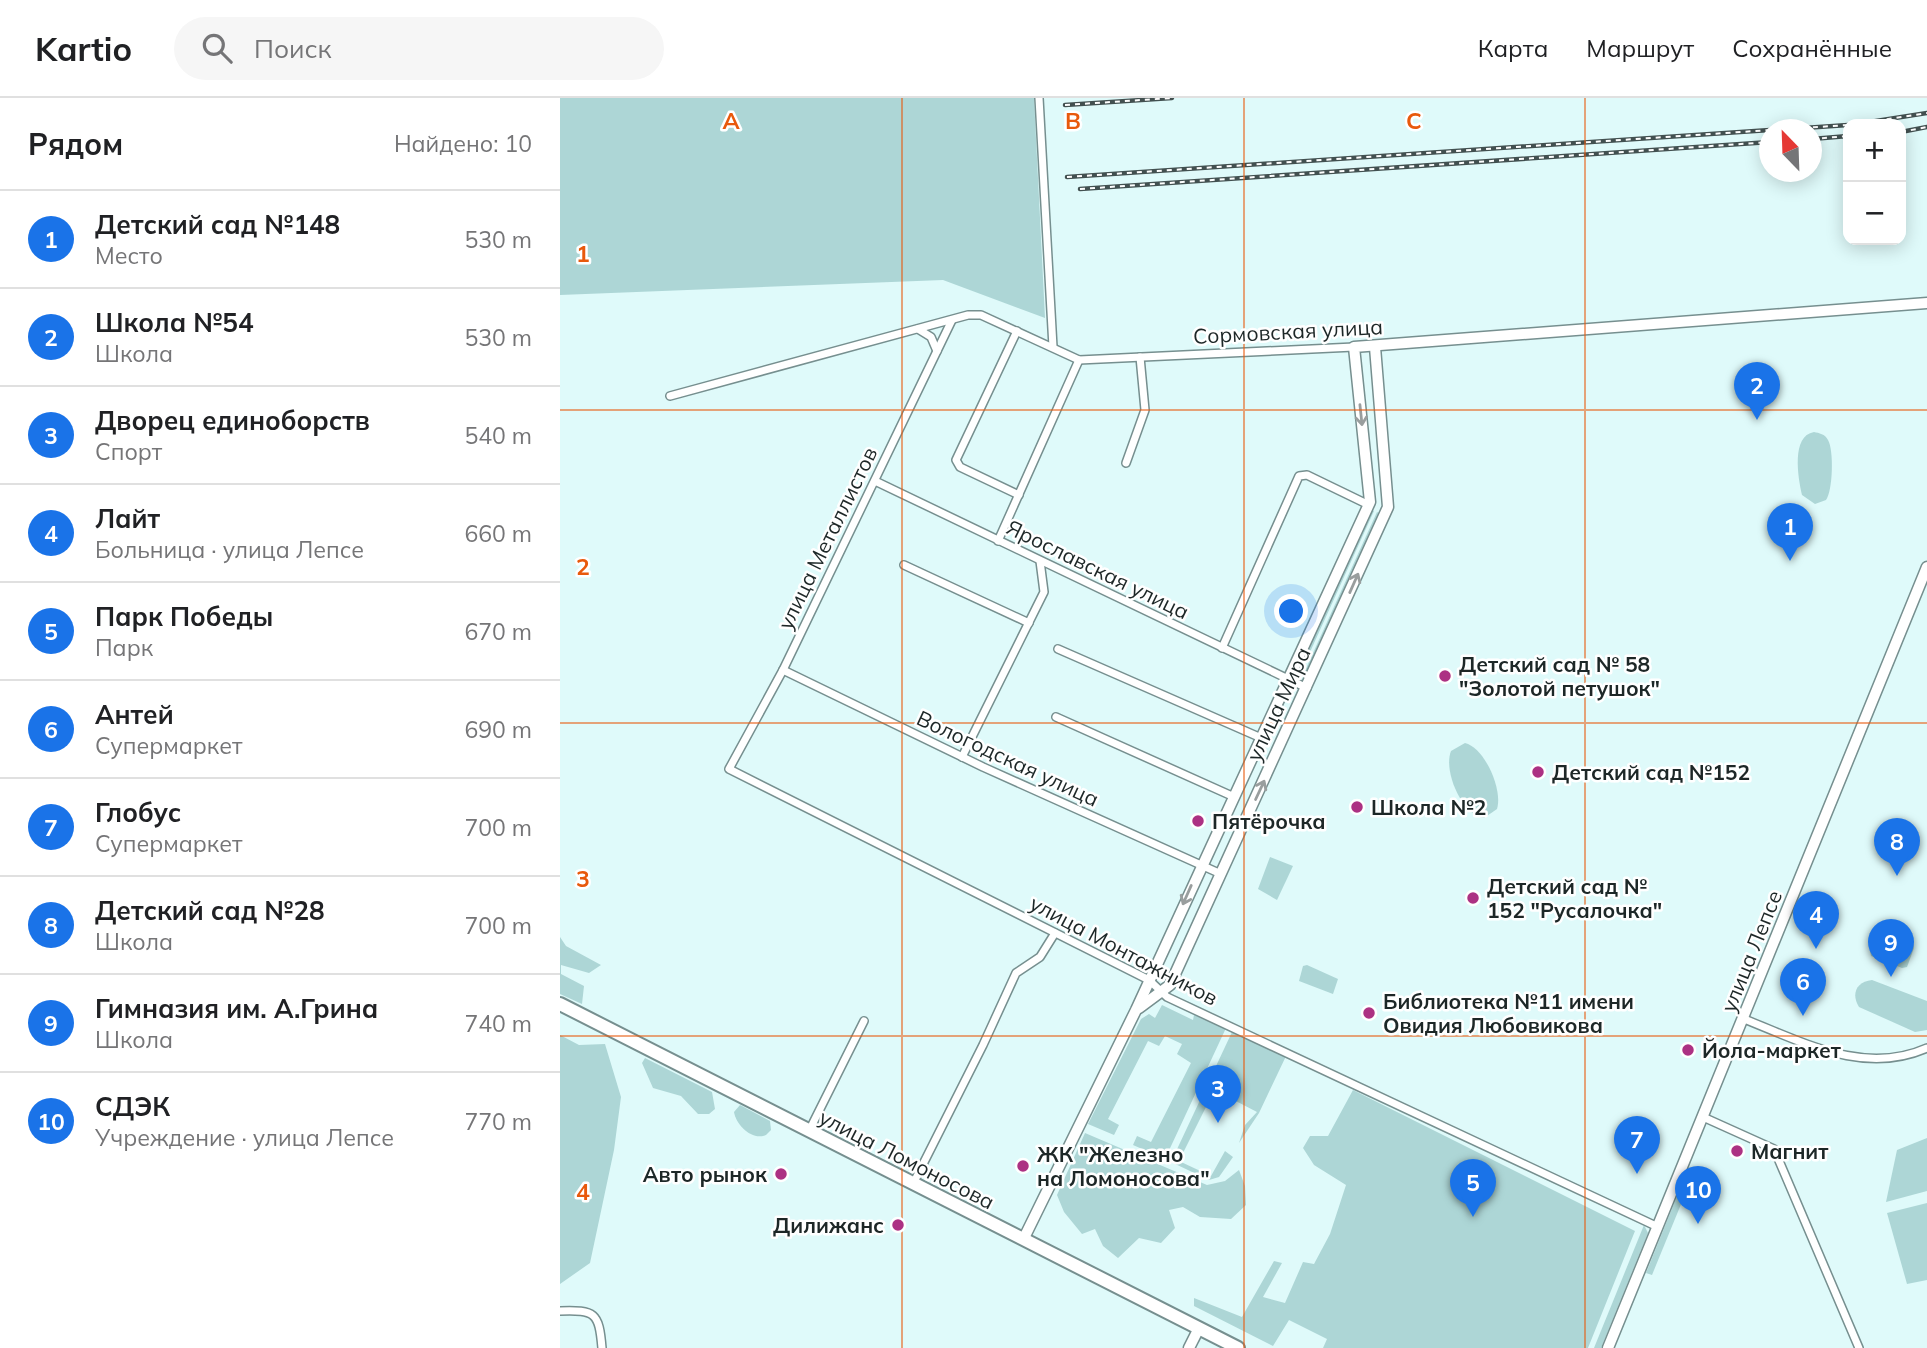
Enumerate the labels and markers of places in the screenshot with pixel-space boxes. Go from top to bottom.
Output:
pin: 2 [1734,362,1780,420]
pin: 1 [1767,503,1813,561]
place label: Детский сад № 58 "Золотой петушок" [1459,651,1660,701]
marker: Детский сад № 58 "Золотой петушок" [1437,668,1453,684]
place label: Детский сад №152 [1552,759,1750,785]
marker: Детский сад №152 [1530,764,1546,780]
place label: Школа №2 [1371,794,1486,820]
marker: Школа №2 [1349,799,1365,815]
place label: Пятёрочка [1212,808,1326,834]
marker: Пятёрочка [1190,813,1206,829]
pin: 8 [1874,818,1920,876]
place label: Детский сад № 152 "Русалочка" [1487,873,1662,923]
marker: Детский сад № 152 "Русалочка" [1465,890,1481,906]
pin: 4 [1793,891,1839,949]
pin: 9 [1868,919,1914,977]
pin: 6 [1780,958,1826,1016]
place label: Библиотека №11 имени Овидия Любовикова [1383,988,1634,1038]
marker: Библиотека №11 имени Овидия Любовикова [1361,1005,1377,1021]
place label: Йола-маркет [1702,1037,1842,1063]
marker: Йола-маркет [1680,1042,1696,1058]
pin: 3 [1195,1065,1241,1123]
pin: 7 [1614,1116,1660,1174]
place label: Магнит [1751,1138,1829,1164]
place label: ЖК "Железно на Ломоносова" [1037,1141,1210,1191]
marker: Магнит [1729,1143,1745,1159]
marker: ЖК "Железно на Ломоносова" [1015,1158,1031,1174]
pin: 5 [1450,1159,1496,1217]
place label: Авто рынок [643,1161,768,1187]
marker: Авто рынок [773,1166,789,1182]
pin: 10 [1675,1166,1721,1224]
place label: Дилижанс [773,1212,884,1238]
marker: Дилижанс [890,1217,906,1233]

